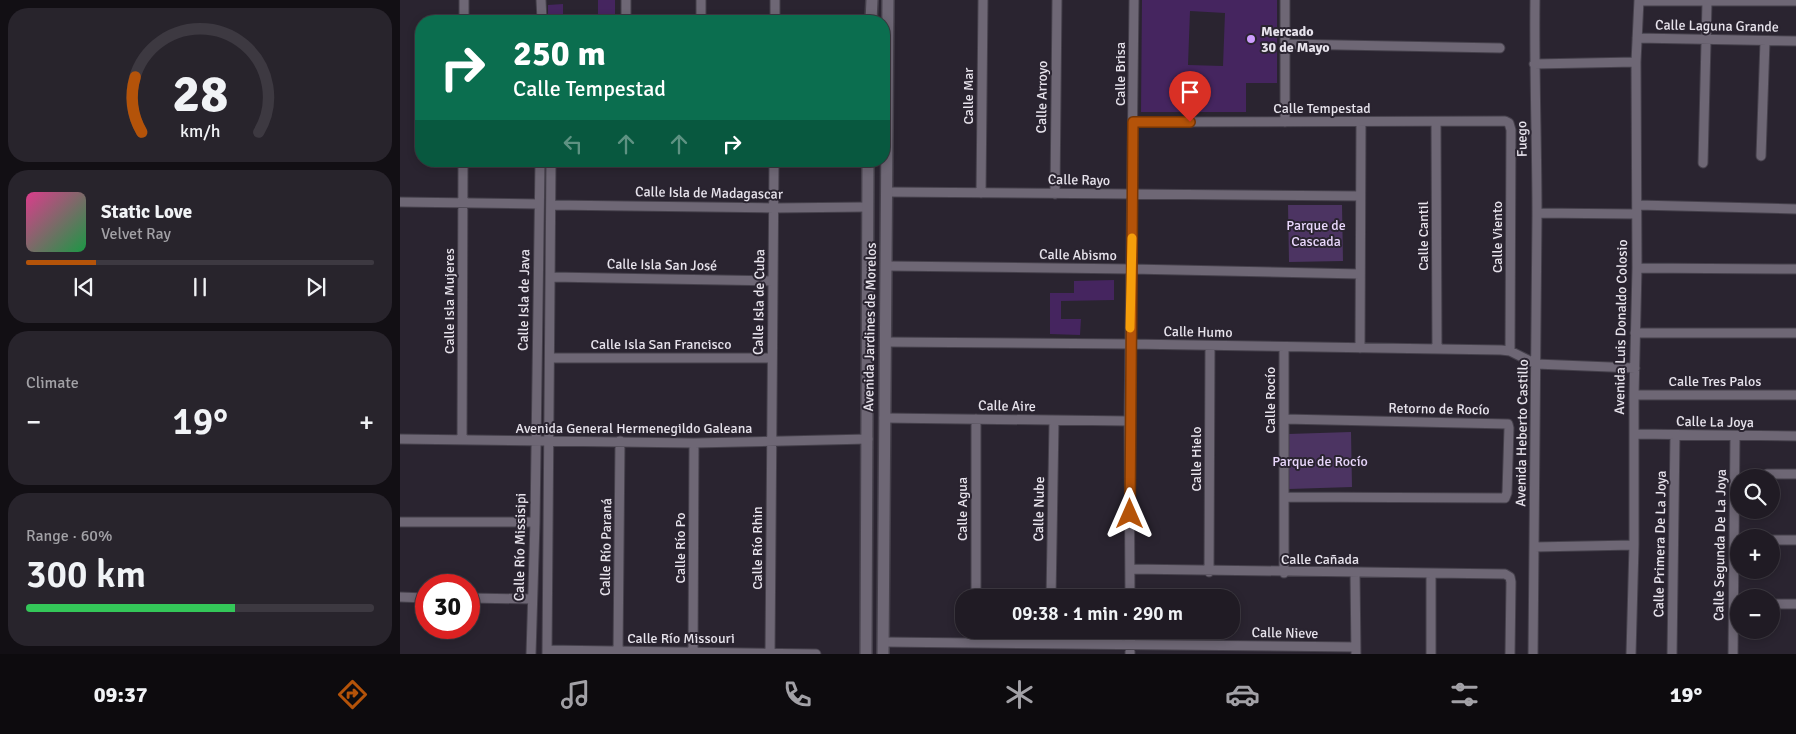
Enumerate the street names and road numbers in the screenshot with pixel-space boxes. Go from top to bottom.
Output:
street label: Calle Laguna Grande [1655,16,1779,36]
street label: Calle Brisa [1112,42,1129,106]
street label: Calle Arroyo [1033,60,1051,134]
street label: Calle Mar [960,67,977,125]
street label: Calle Tempestad [1273,100,1371,117]
street label: Fuego [1513,121,1531,157]
street label: Calle Rayo [1048,171,1110,189]
street label: Calle Isla de Madagascar [635,183,784,203]
street label: Calle Cantil [1415,201,1432,271]
street label: Calle Viento [1489,201,1506,273]
street label: Avenida Luis Donaldo Colosio [1611,239,1631,415]
street label: Avenida Jardines de Morelos [860,242,880,412]
street label: Calle Abismo [1039,246,1117,264]
street label: Calle Isla Mujeres [441,248,458,354]
street label: Calle Isla de Java [515,249,533,351]
street label: Calle Isla de Cuba [750,249,768,355]
street label: Calle Isla San José [607,256,717,274]
street label: Calle Humo [1163,323,1233,341]
street label: Calle Isla San Francisco [591,336,731,353]
street label: Avenida Heberto Castillo [1512,359,1532,507]
street label: Calle Rocío [1262,367,1279,433]
street label: Calle Tres Palos [1669,373,1761,390]
street label: Calle Aire [978,397,1036,415]
street label: Retorno de Rocío [1388,400,1490,418]
street label: Calle La Joya [1676,413,1754,431]
street label: Avenida General Hermenegildo Galeana [516,420,752,437]
street label: Calle Hielo [1188,427,1205,491]
street label: Calle Segunda De La Joya [1710,469,1730,621]
street label: Calle Primera De La Joya [1650,470,1670,618]
street label: Calle Nube [1030,476,1048,542]
street label: Calle Agua [954,477,971,541]
street label: Calle Río Missisipi [511,493,529,601]
street label: Calle Río Paraná [597,498,615,596]
street label: Calle Río Rhin [749,506,766,590]
street label: Calle Río Po [672,513,689,583]
street label: Calle Cañada [1281,551,1359,568]
street label: Calle Nieve [1251,624,1319,642]
street label: Calle Río Missouri [627,630,735,647]

